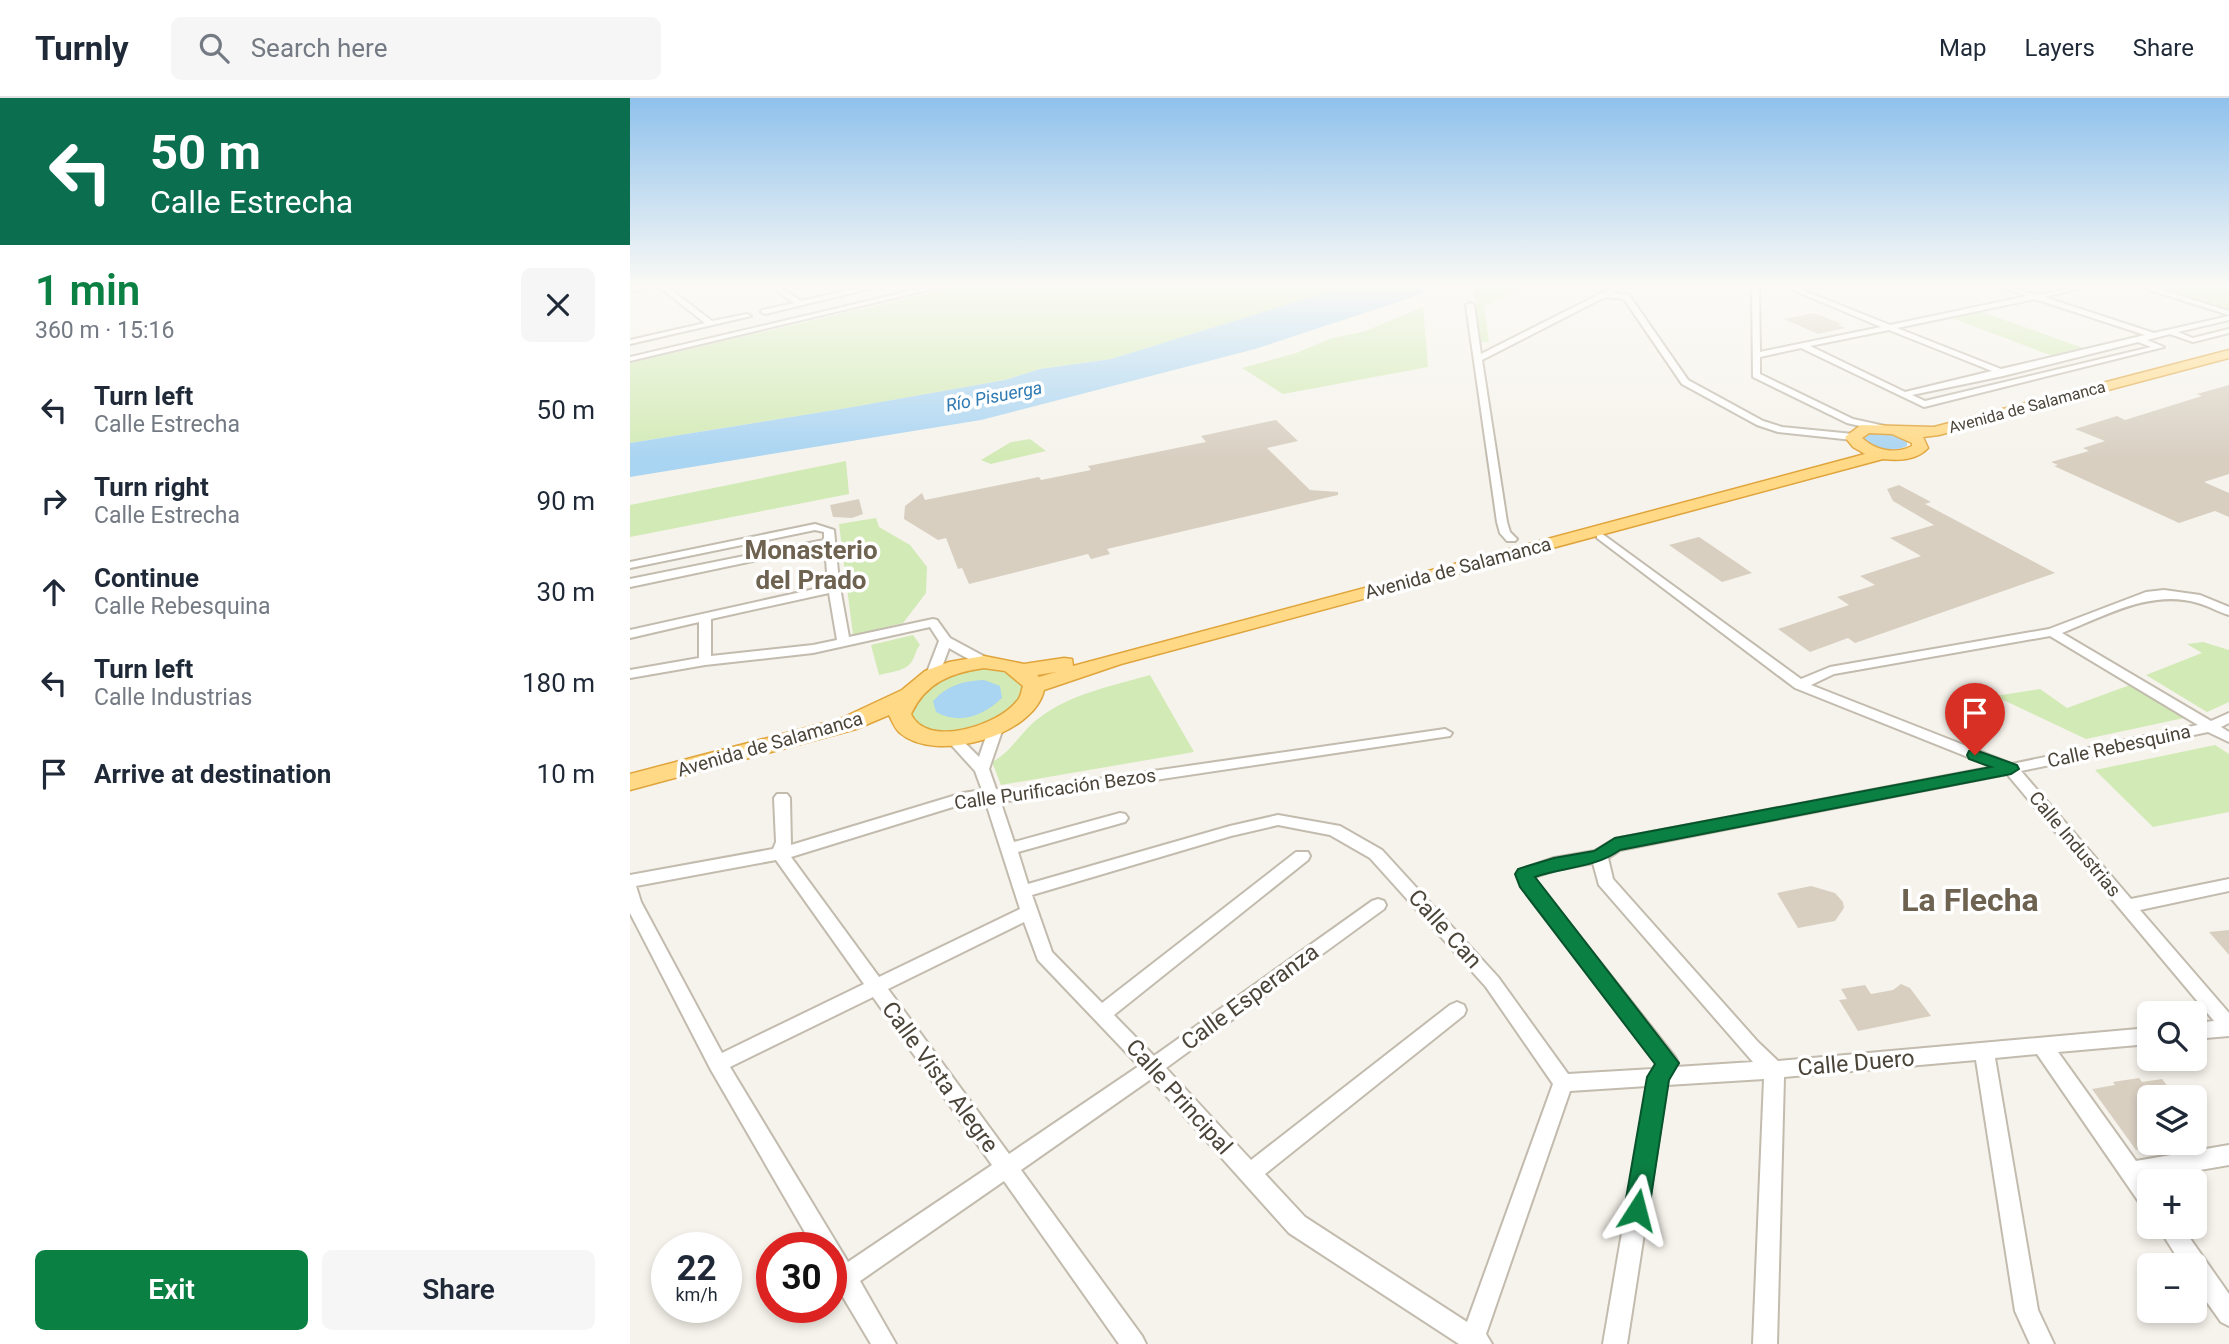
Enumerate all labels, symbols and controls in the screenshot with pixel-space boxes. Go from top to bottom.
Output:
search box [171,17,661,80]
text: Turnly [35,29,129,68]
icon: search [195,29,233,67]
text: Search here [251,33,387,63]
text: Map [1939,34,1987,62]
text: Layers [2025,34,2095,62]
text: Share [2133,34,2194,62]
text: 50 m [150,124,261,181]
icon: left [35,126,126,217]
text: Calle Estrecha [150,183,353,221]
text: 1 min [35,266,140,315]
button: close [521,268,595,342]
text: 360 m · 15:16 [35,317,174,344]
water label: Río Pisuerga [944,376,1044,416]
street label: Avenida de Salamanca [1947,377,2107,437]
text: Turn left [94,381,193,411]
icon: left [35,391,73,429]
text: 50 m [537,395,595,425]
text: Calle Estrecha [94,411,240,438]
text: Turn right [94,472,209,502]
icon: right [35,482,73,520]
text: 90 m [537,486,595,516]
text: Calle Estrecha [94,502,240,529]
street label: Avenida de Salamanca [1362,532,1554,604]
district label: Monasterio del Prado [744,535,878,595]
text: Continue [94,563,199,593]
icon: ahead [35,573,73,611]
text: 30 m [537,577,595,607]
text: Calle Rebesquina [94,593,270,620]
text: Turn left [94,654,193,684]
icon: left [35,664,73,702]
text: 180 m [522,668,595,698]
pin [1945,683,2005,755]
text: Calle Industrias [94,684,252,711]
icon: arrive [1956,694,1994,732]
street label: Avenida de Salamanca [675,707,865,781]
street label: Calle Rebesquina [2045,720,2193,772]
icon: arrive [35,755,73,793]
text: Arrive at destination [94,759,331,789]
text: 10 m [537,759,595,789]
street label: Calle Purificación Bezos [953,763,1157,815]
street label: Calle Industrias [2024,787,2126,901]
district label: La Flecha [1901,881,2039,919]
street label: Calle Can [1403,884,1487,974]
street label: Calle Esperanza [1176,938,1324,1056]
street label: Calle Vista Alegre [876,996,1004,1158]
map controls [2137,1001,2207,1323]
button: search [2137,1001,2207,1071]
street label: Calle Principal [1120,1034,1238,1160]
street label: Calle Duero [1796,1044,1916,1082]
button: layers [2137,1085,2207,1155]
button: + [2137,1169,2207,1239]
position arrow [1600,1173,1674,1247]
speed limit sign: 30 [756,1232,847,1323]
text: 22 [676,1248,717,1289]
button: Exit [35,1250,308,1330]
button: Share [322,1250,595,1330]
button: − [2137,1253,2207,1323]
text: km/h [675,1284,718,1305]

